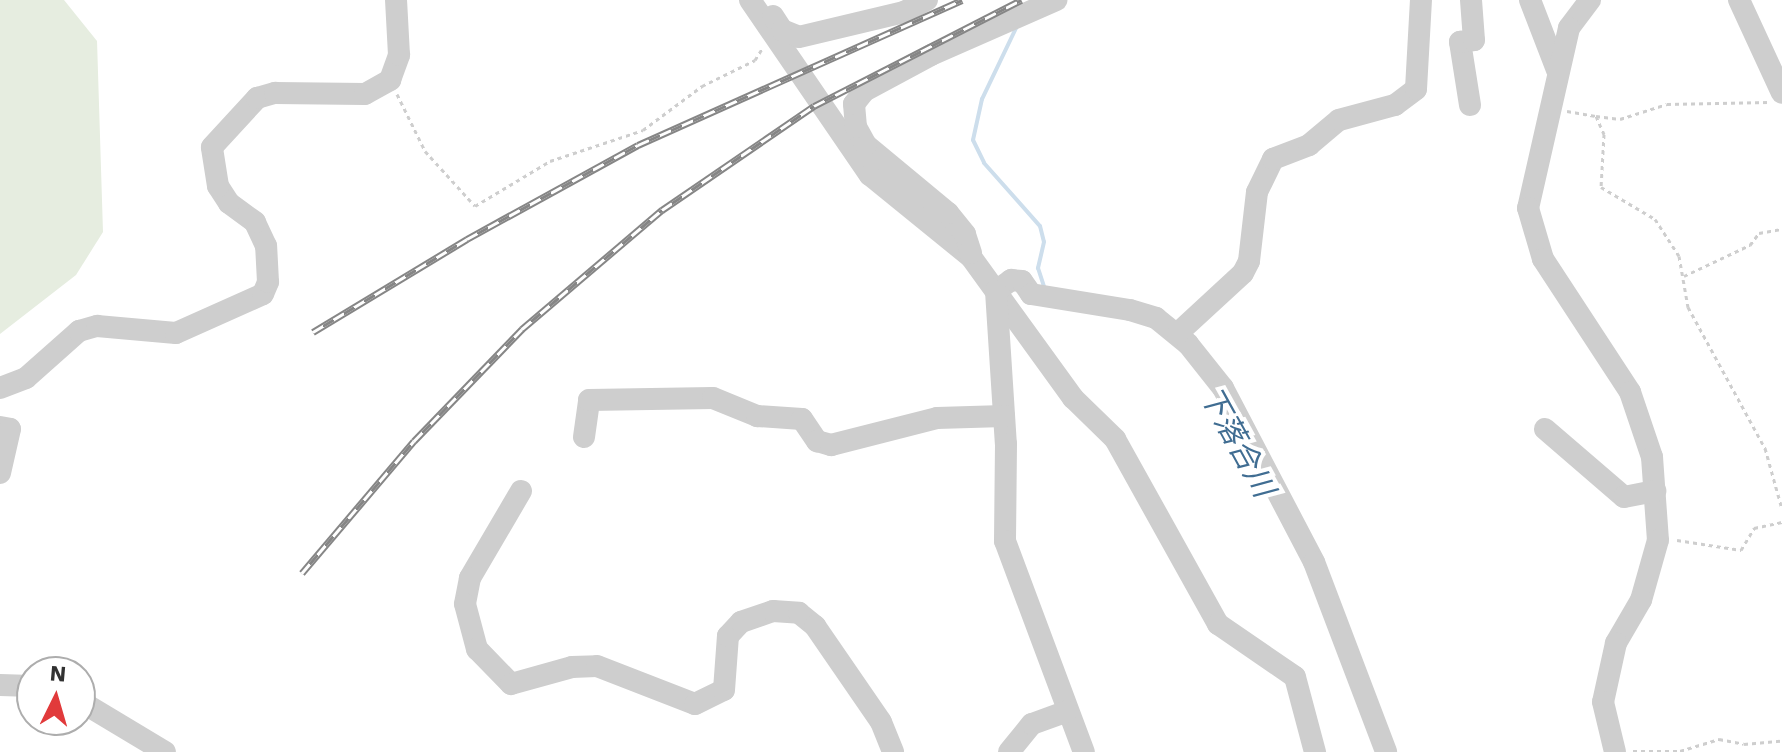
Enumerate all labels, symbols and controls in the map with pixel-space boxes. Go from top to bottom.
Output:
water label: 下落合川 [1192,381,1282,503]
north arrow [16,656,96,736]
text: N [49,660,67,687]

